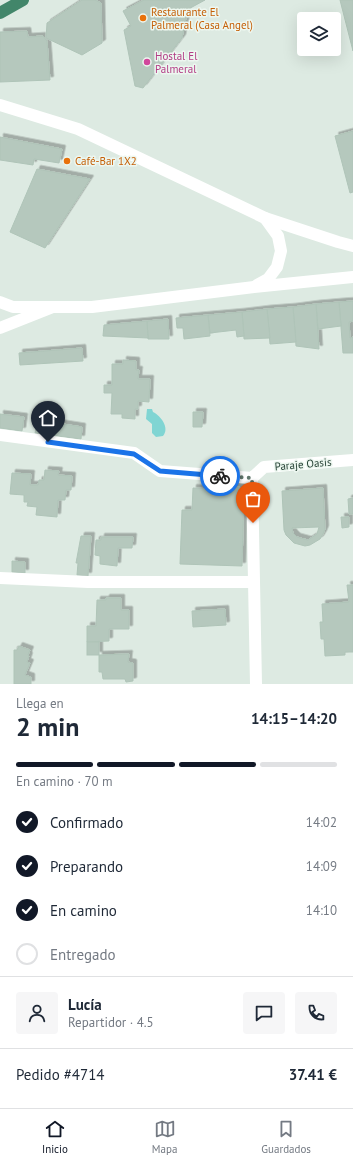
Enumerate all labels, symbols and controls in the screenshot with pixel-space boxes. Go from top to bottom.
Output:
place label: Restaurante El Palmeral (Casa Angel) [151,5,253,32]
map controls [297,12,341,56]
button: layers [297,12,341,56]
marker: Restaurante El Palmeral (Casa Angel) [138,13,148,23]
place label: Hostal El Palmeral [155,49,198,76]
marker: Hostal El Palmeral [142,57,152,67]
place label: Café-Bar 1X2 [75,154,137,168]
marker: Café-Bar 1X2 [62,156,72,166]
pin [31,401,65,442]
icon: home [37,407,59,429]
street label: Paraje Oasis [274,455,332,473]
courier [200,456,240,496]
icon: bike [209,465,231,487]
pin [236,482,270,523]
icon: bag [242,488,264,510]
text: Llega en [16,695,64,712]
text: 14:15–14:20 [251,709,337,728]
text: 2 min [16,710,79,743]
text: En camino · 70 m [16,773,113,790]
icon: check [16,811,38,833]
text: Confirmado [50,813,123,832]
text: 14:02 [306,814,337,831]
icon: check [16,855,38,877]
text: Preparando [50,857,123,876]
text: 14:09 [306,858,337,875]
icon: check [16,899,38,921]
text: En camino [50,901,117,920]
text: 14:10 [306,902,337,919]
text: Entregado [50,945,116,964]
button: person [16,992,58,1034]
button: chat [243,992,285,1034]
button: phone [295,992,337,1034]
text: Lucía [68,995,102,1014]
text: Repartidor · 4.5 [68,1014,154,1031]
text: Pedido #4714 [16,1065,105,1084]
text: 37.41 € [289,1065,337,1084]
tab: Inicio [42,1118,68,1156]
tab: Mapa [152,1118,177,1156]
tab: Guardados [261,1118,311,1156]

